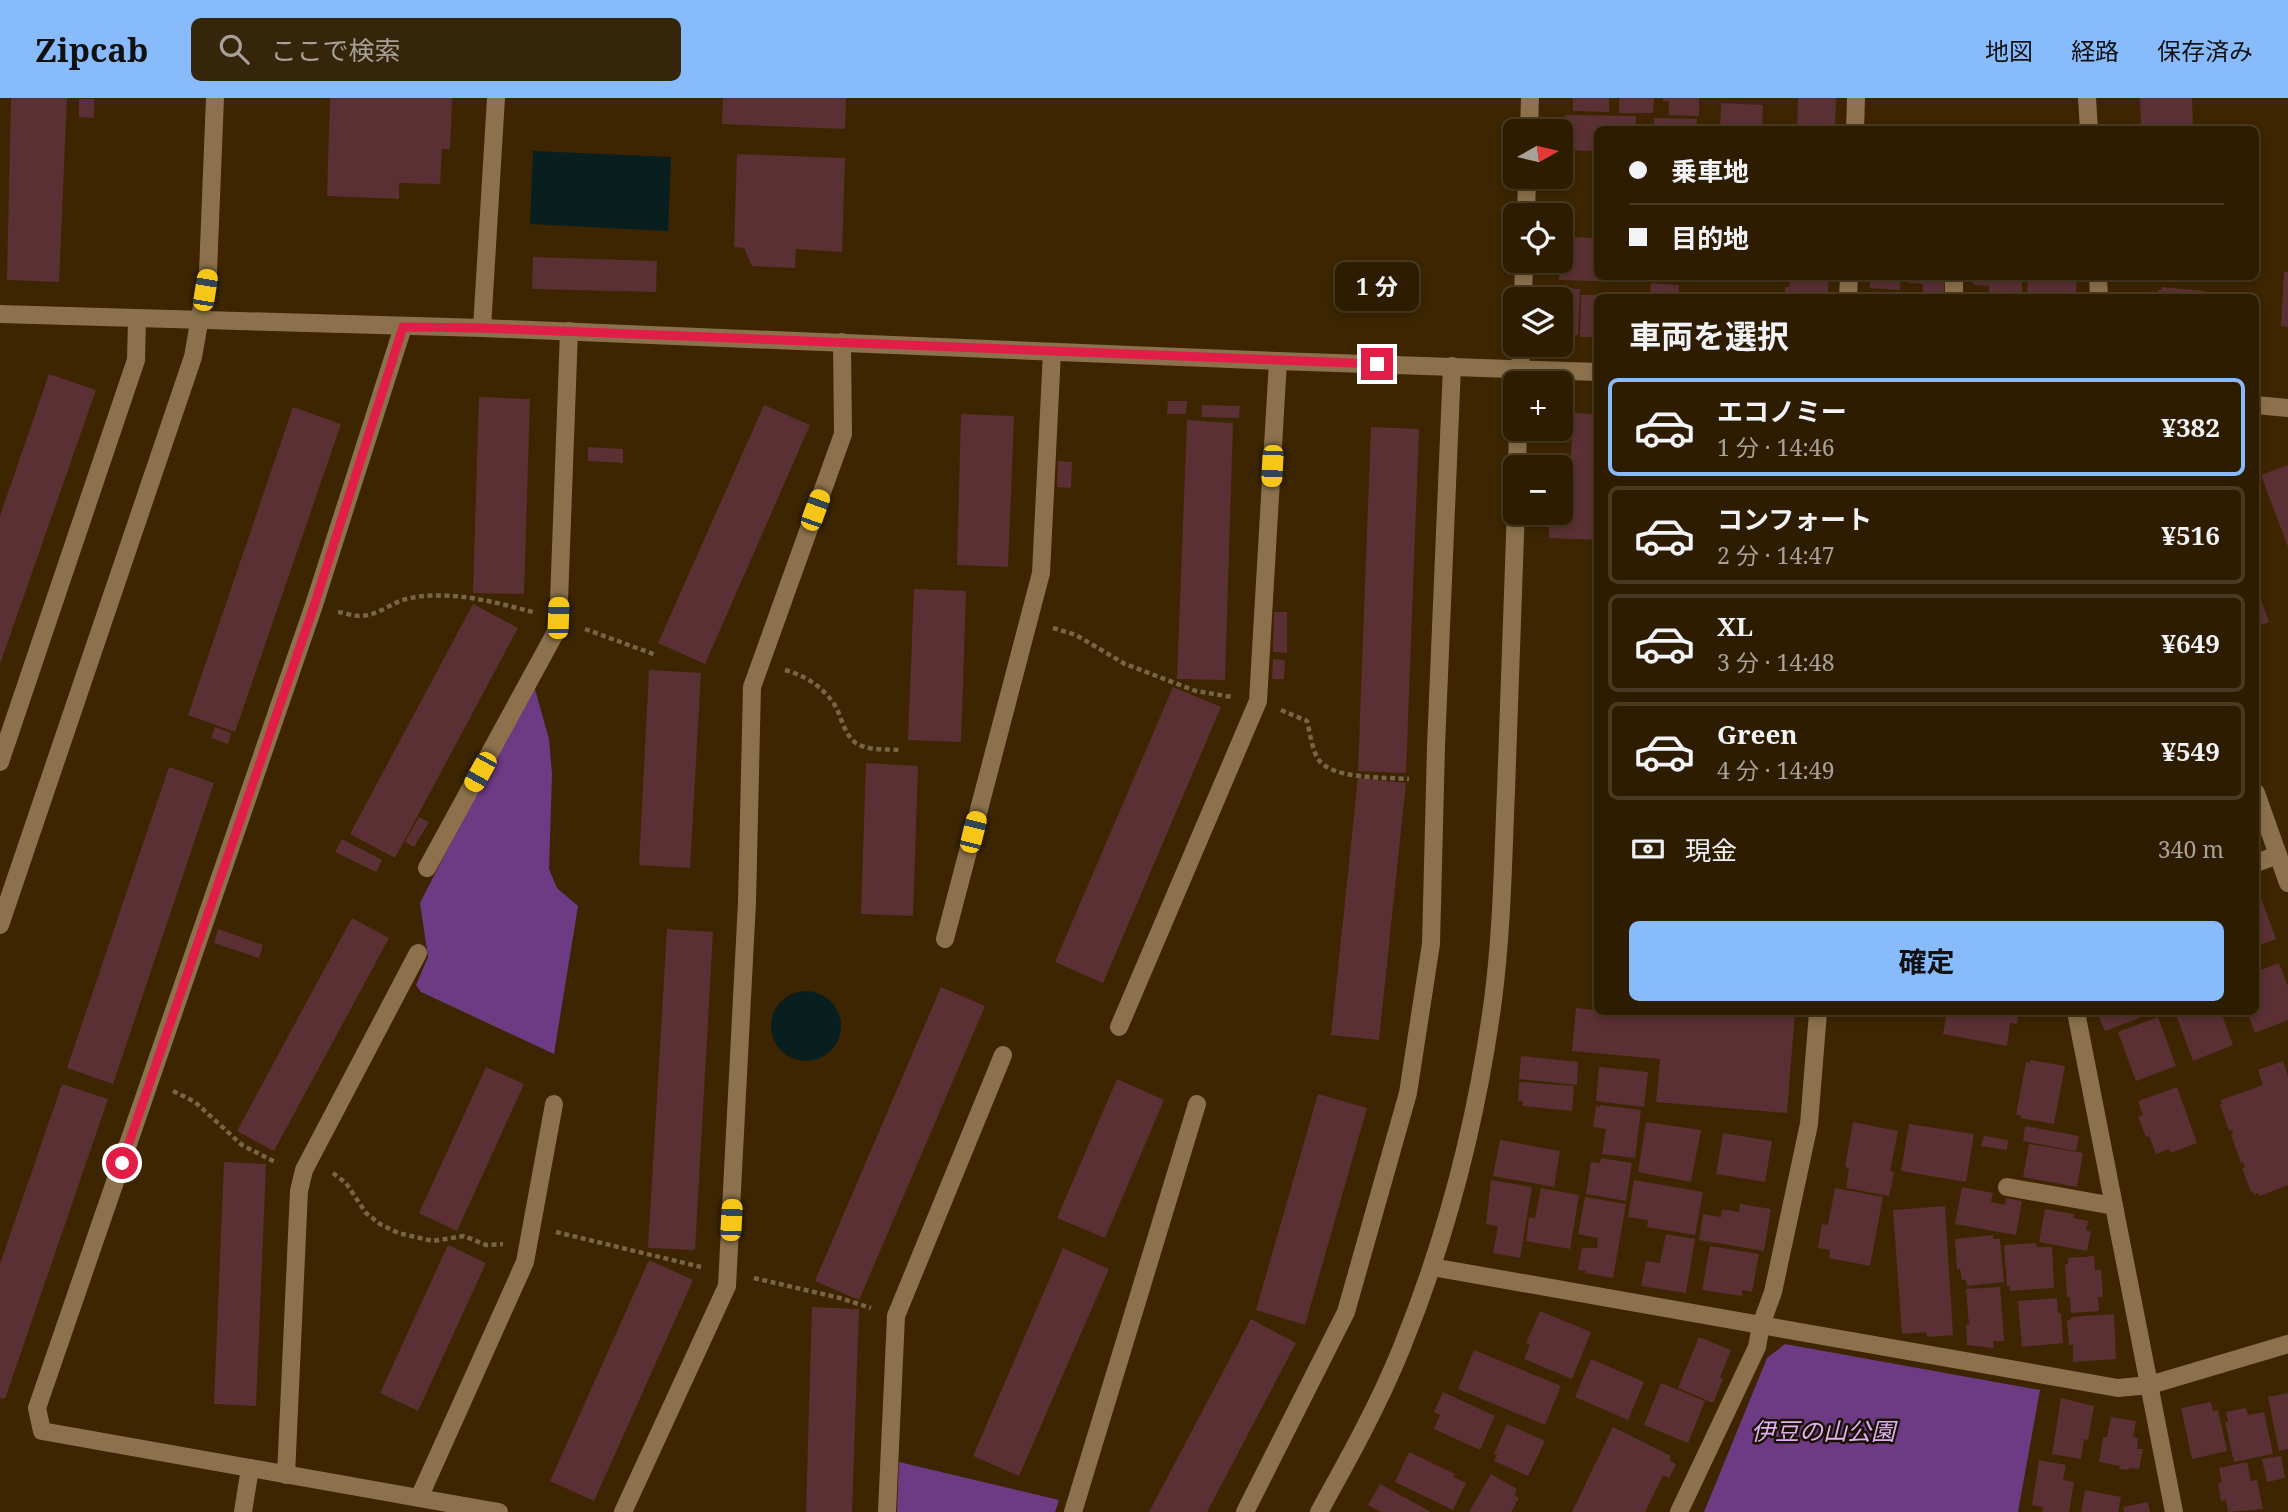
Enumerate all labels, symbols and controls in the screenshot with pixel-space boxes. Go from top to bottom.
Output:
search box [191,18,681,81]
text: Zipcab [35,27,149,72]
icon: search [215,30,253,68]
text: ここで検索 [271,32,401,68]
text: 地図 [1985,34,2033,67]
text: 経路 [2071,34,2119,67]
text: 保存済み [2157,34,2253,67]
north arrow [1503,119,1573,189]
map controls [1503,119,1573,525]
text: 乗車地 [1671,153,1749,189]
button: locate [1503,203,1573,273]
text: 目的地 [1671,220,1749,256]
callout: 1 分 [1335,262,1419,312]
car [192,268,219,312]
text: 1 分 [1356,270,1398,302]
button: layers [1503,287,1573,357]
text: 車両を選択 [1629,314,1789,357]
route end [1361,348,1393,380]
button: + [1503,371,1573,441]
text: エコノミー [1717,393,1847,429]
icon: car [1633,396,1696,459]
text: ¥382 [2161,409,2220,445]
text: 1 分 · 14:46 [1717,431,1835,463]
car [1261,444,1284,488]
button: − [1503,455,1573,525]
car [798,487,833,533]
text: コンフォート [1717,501,1872,537]
icon: car [1633,504,1696,567]
text: ¥516 [2161,517,2220,553]
text: 2 分 · 14:47 [1717,539,1835,571]
car [547,597,570,639]
text: XL [1717,608,1753,644]
icon: car [1633,612,1696,675]
text: ¥649 [2161,625,2220,661]
text: 3 分 · 14:48 [1717,646,1835,678]
text: Green [1717,716,1798,752]
icon: car [1633,720,1696,783]
text: ¥549 [2161,733,2220,769]
car [461,749,500,795]
text: 4 分 · 14:49 [1717,754,1835,786]
car [958,809,989,855]
icon: cash [1629,830,1667,868]
text: 現金 [1685,832,1737,868]
text: 340 m [2158,833,2224,865]
button: 確定 [1629,921,2224,1001]
route start [106,1147,138,1179]
car [720,1198,743,1242]
park label: 伊豆の山公園 [1751,1414,1898,1447]

